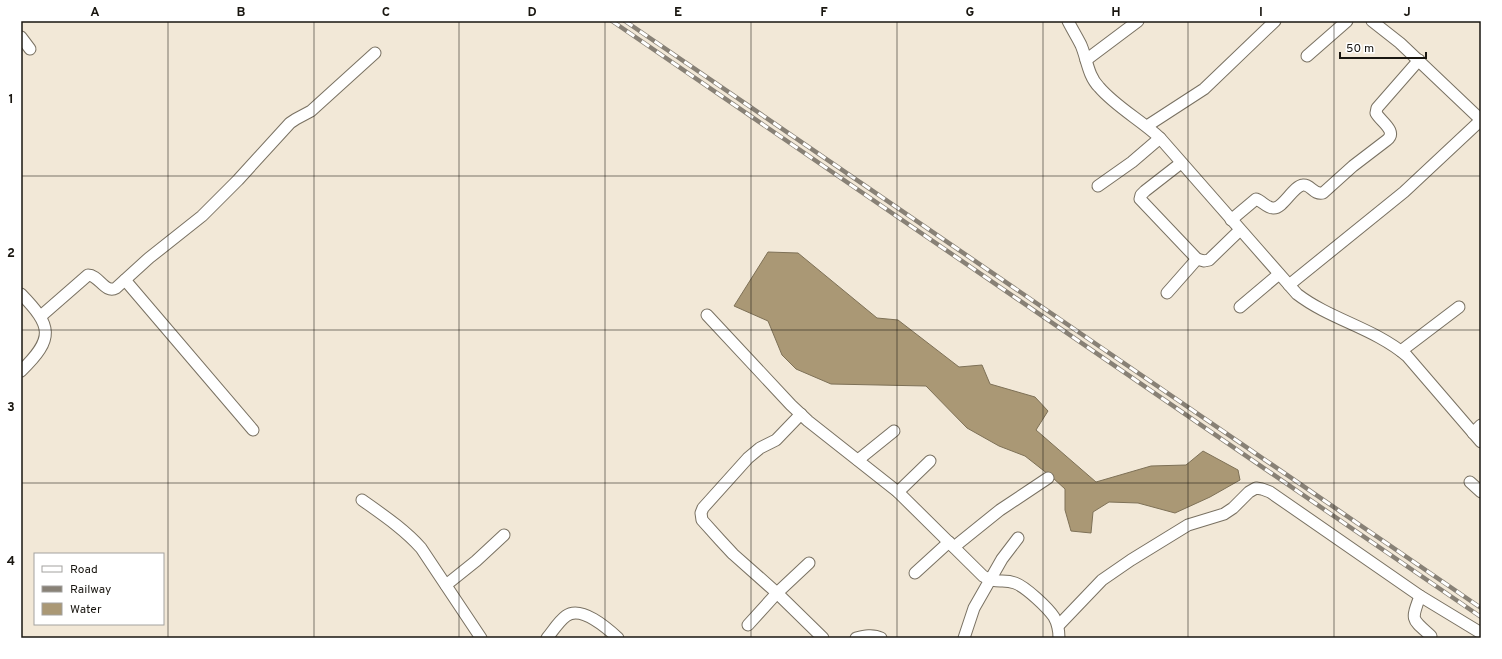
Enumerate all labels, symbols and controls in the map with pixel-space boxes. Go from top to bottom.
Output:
text: A [90,5,100,21]
text: B [237,5,246,21]
text: C [382,5,390,21]
text: D [527,5,537,21]
text: E [674,5,682,21]
text: F [820,5,828,21]
text: G [966,5,975,21]
text: H [1111,5,1121,21]
text: I [1259,5,1263,21]
text: J [1403,5,1411,21]
scale bar [1340,34,1426,60]
text: 50 m [1346,41,1374,57]
text: 1 [8,92,14,108]
text: 2 [7,246,15,262]
text: 3 [7,400,15,416]
legend [34,553,164,625]
text: 4 [7,554,15,570]
text: Road [70,562,98,578]
text: Railway [70,582,111,598]
text: Water [70,602,102,618]

